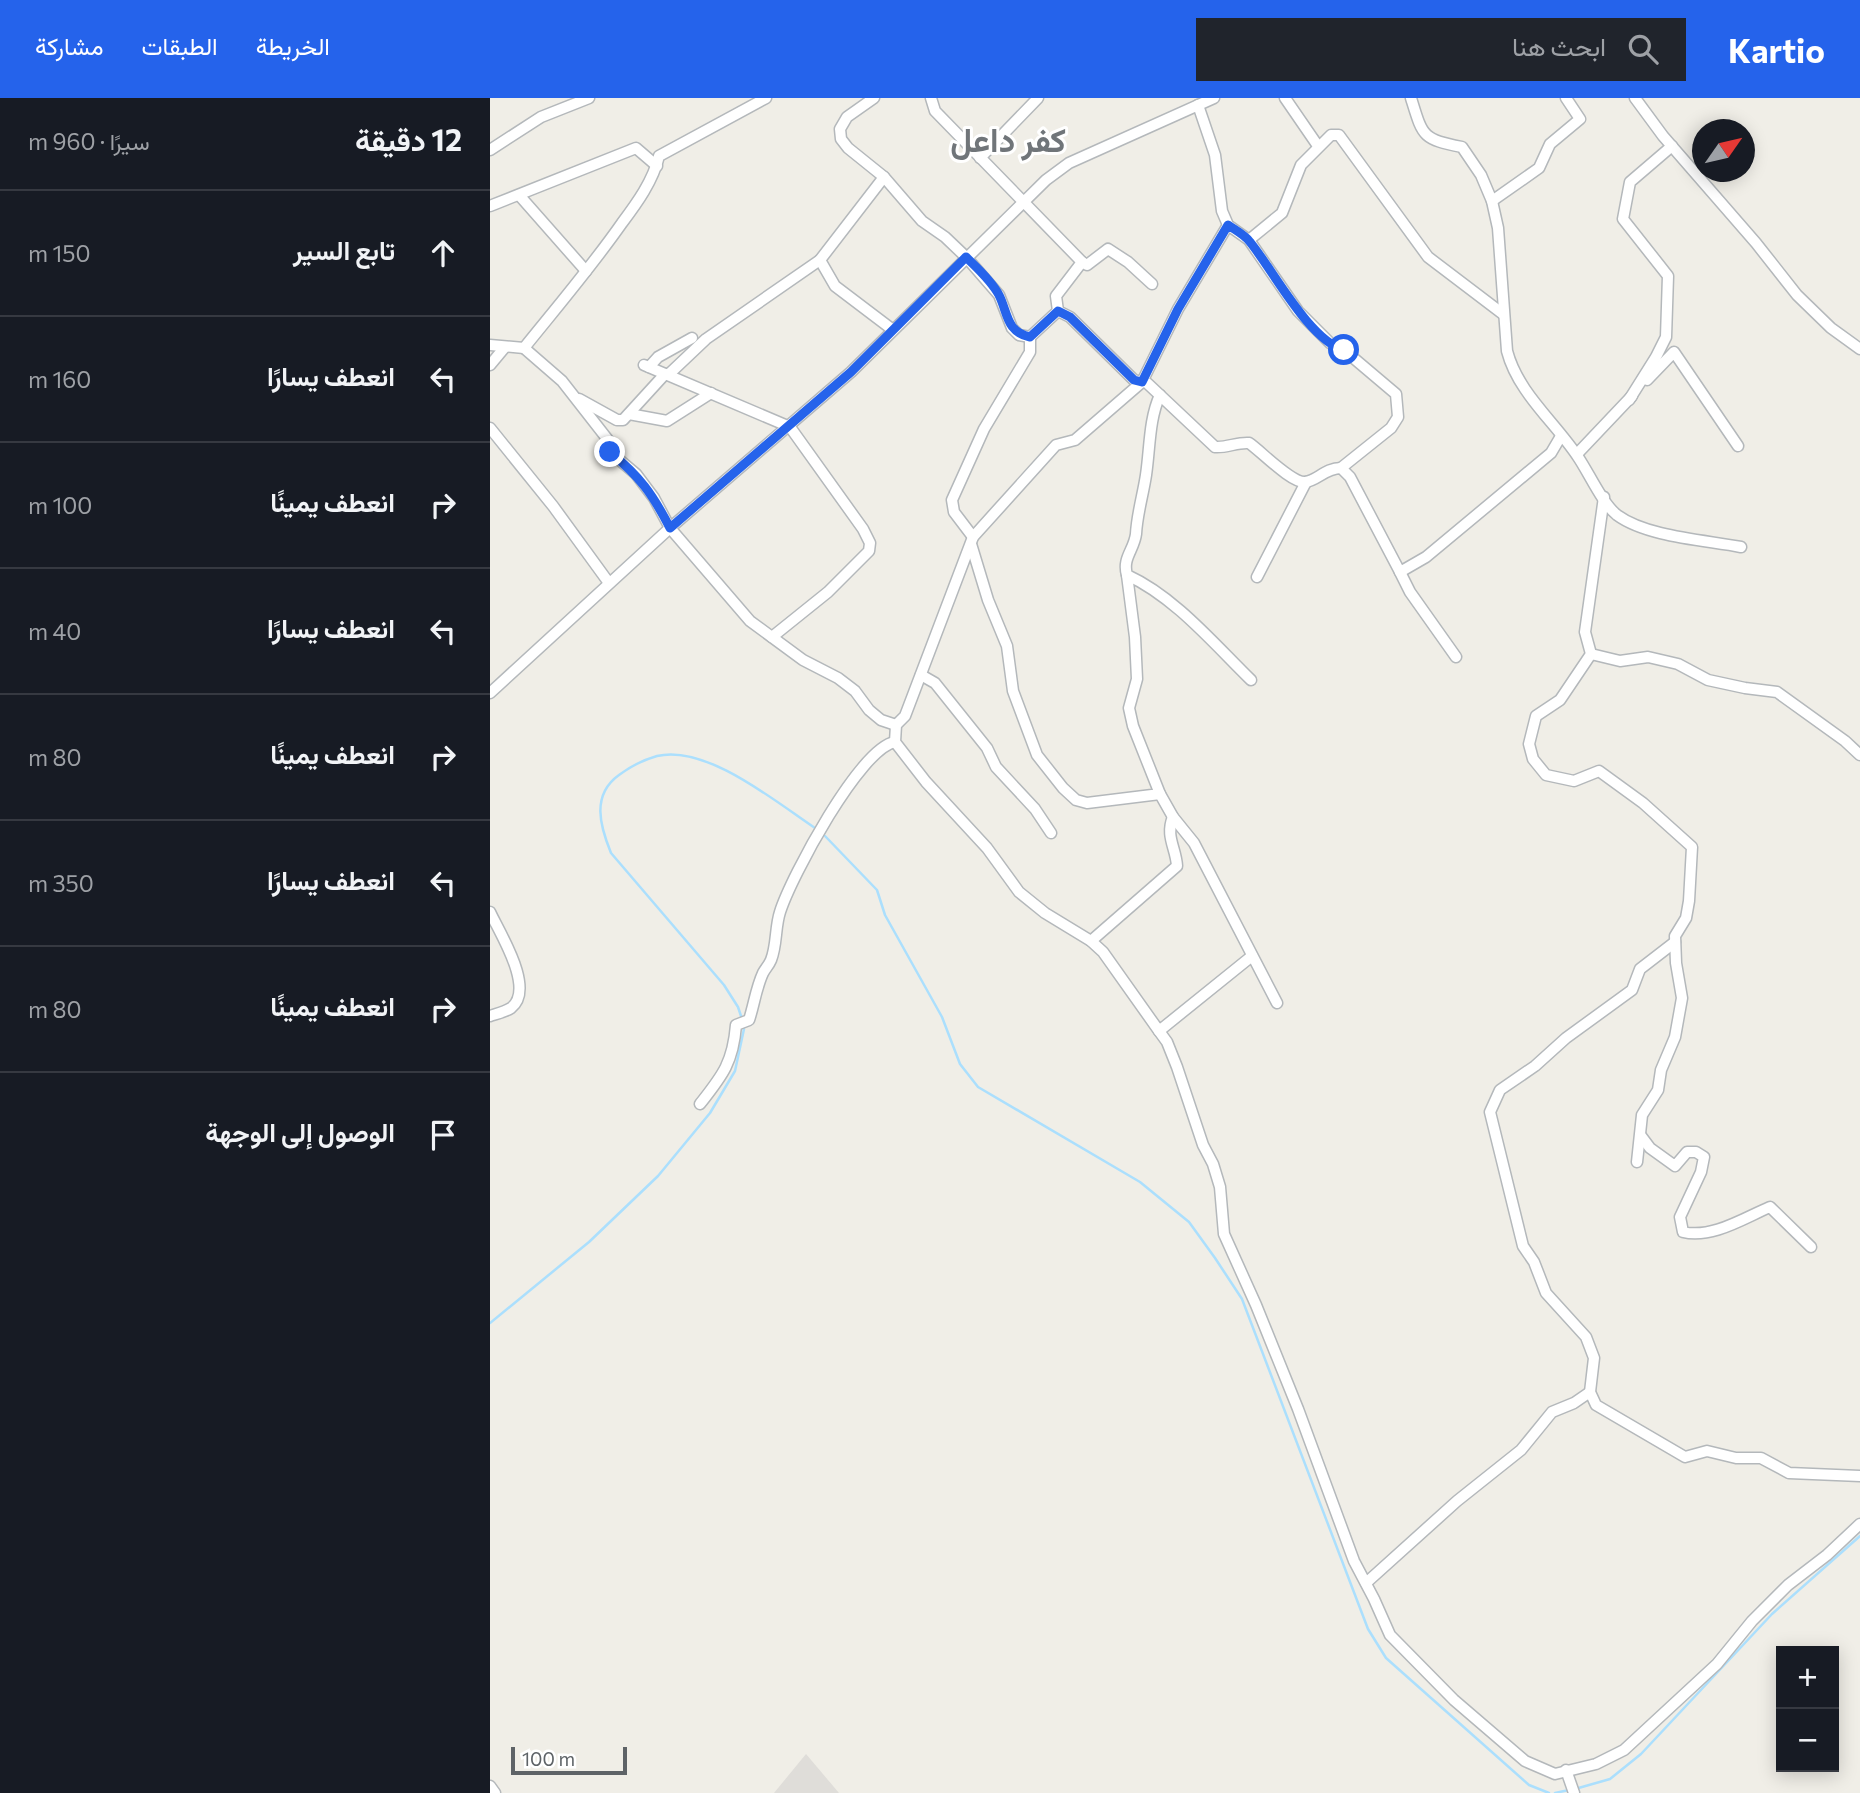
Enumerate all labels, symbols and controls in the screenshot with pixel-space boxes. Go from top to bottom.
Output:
search box [1196,18,1686,81]
text: Kartio [1728,29,1825,70]
text: ابحث هنا [1512,30,1606,61]
icon: search [1624,30,1662,68]
text: مشاركة [35,31,103,60]
text: الطبقات [141,31,218,60]
text: الخريطة [256,31,330,60]
district label: كفر داعل [950,118,1066,161]
north arrow [1692,119,1755,182]
text: 12 دقيقة [355,120,462,157]
text: سيرًا · 960 m [28,127,150,155]
text: تابع السير [293,234,395,265]
icon: ahead [424,234,462,272]
text: 150 m [28,239,91,267]
route start [1328,334,1359,365]
text: انعطف يسارًا [267,360,395,391]
icon: left [424,360,462,398]
text: 160 m [28,365,91,393]
route end [594,436,625,467]
text: انعطف يمينًا [270,486,395,517]
icon: right [424,486,462,524]
text: 100 m [28,491,92,519]
text: انعطف يسارًا [267,612,395,643]
icon: left [424,612,462,650]
text: 40 m [28,617,81,645]
text: انعطف يمينًا [270,738,395,769]
icon: right [424,738,462,776]
text: 80 m [28,743,81,771]
text: انعطف يسارًا [267,864,395,895]
icon: left [424,864,462,902]
text: 350 m [28,869,94,897]
text: انعطف يمينًا [270,990,395,1021]
icon: right [424,990,462,1028]
text: 80 m [28,995,81,1023]
text: الوصول إلى الوجهة [205,1116,395,1147]
icon: arrive [424,1116,462,1154]
map controls [1776,1646,1839,1772]
button: + [1776,1646,1839,1709]
button: − [1776,1709,1839,1772]
scale bar [511,1744,626,1776]
text: 100 m [522,1747,575,1770]

